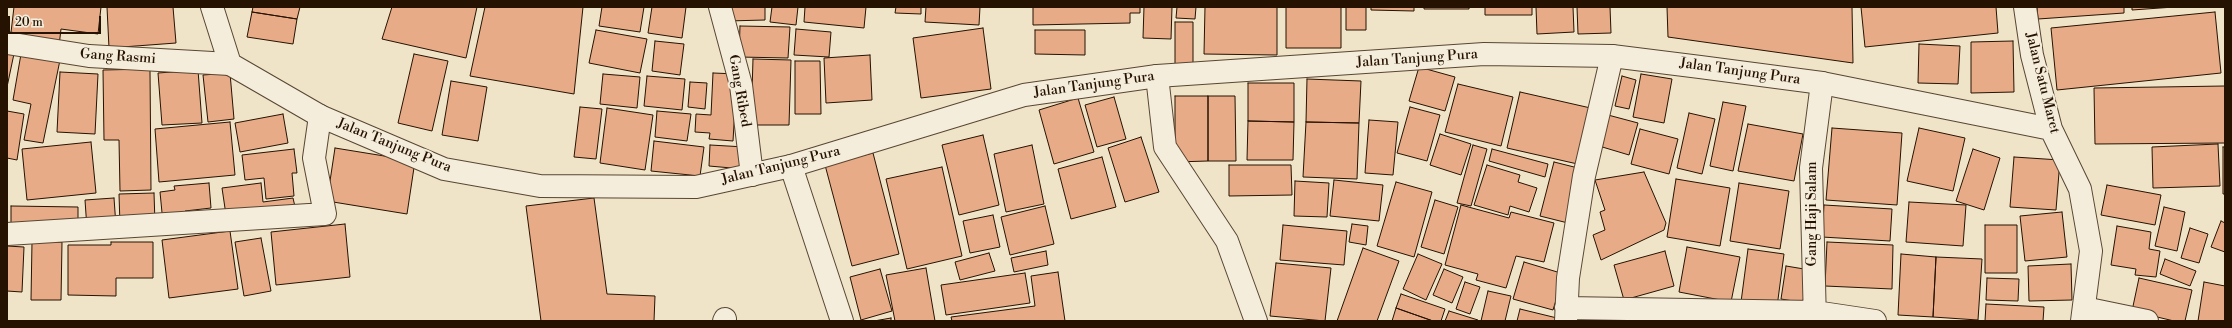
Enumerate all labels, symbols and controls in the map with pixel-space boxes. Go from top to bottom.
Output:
scale bar [10,8,103,34]
text: 20 m [15,15,43,30]
street label: Jalan Satu Maret [2021,31,2063,135]
street label: Gang Rasmi [80,46,156,68]
street label: Jalan Tanjung Pura [1356,46,1478,72]
street label: Gang Ribed [724,54,754,128]
street label: Jalan Tanjung Pura [1679,55,1801,89]
street label: Jalan Tanjung Pura [1033,68,1155,102]
street label: Jalan Tanjung Pura [334,115,454,177]
street label: Jalan Tanjung Pura [720,143,842,189]
street label: Gang Haji Salam [1805,162,1821,266]

